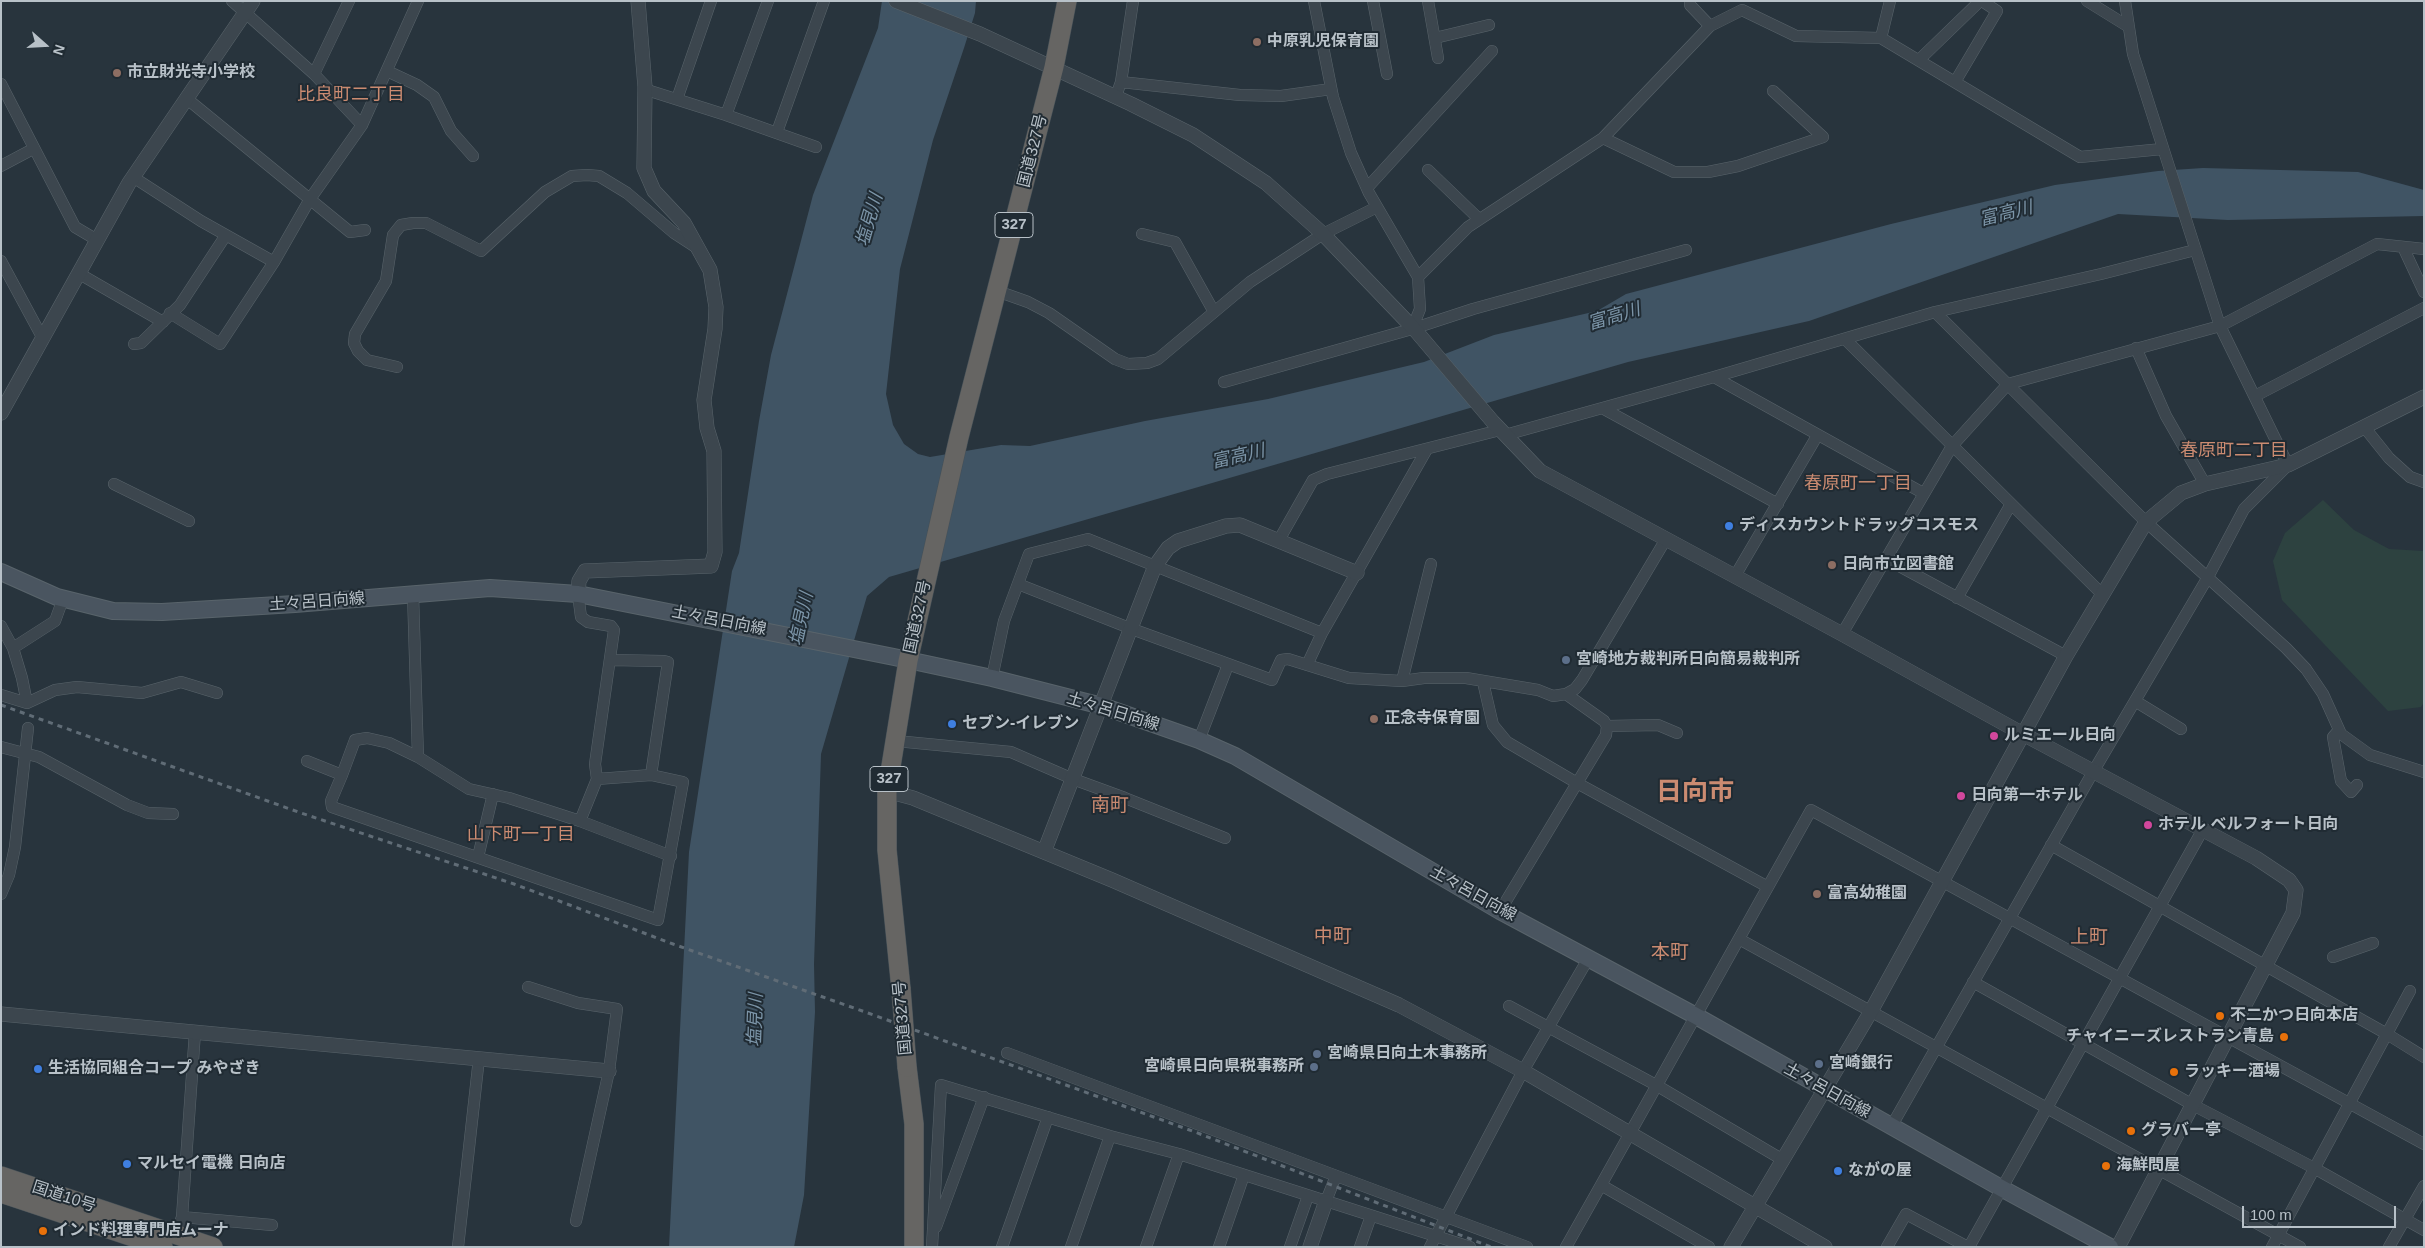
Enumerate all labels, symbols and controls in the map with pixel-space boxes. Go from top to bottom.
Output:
north arrow [20,20,70,70]
place label: 中原乳児保育園 [1267,32,1379,52]
marker: 中原乳児保育園 [1251,36,1263,48]
text: N [50,42,68,57]
place label: 市立財光寺小学校 [127,63,255,83]
marker: 市立財光寺小学校 [111,67,123,79]
district label: 比良町二丁目 [297,84,405,106]
street label: 国道327号 [1015,112,1051,190]
water label: 塩見川 [852,191,888,249]
water label: 富高川 [1977,197,2035,231]
road number: 327 [995,212,1033,238]
water label: 富高川 [1585,299,1643,335]
water label: 富高川 [1209,440,1267,474]
district label: 春原町二丁目 [2180,440,2288,462]
district label: 春原町一丁目 [1804,473,1912,495]
place label: ディスカウントドラッグコスモス [1739,516,1979,536]
marker: ディスカウントドラッグコスモス [1723,520,1735,532]
place label: 日向市立図書館 [1842,555,1954,575]
marker: 日向市立図書館 [1826,559,1838,571]
street label: 国道327号 [901,578,935,656]
street label: 土々呂日向線 [268,589,366,615]
water label: 塩見川 [786,590,818,648]
street label: 土々呂日向線 [670,602,768,640]
place label: 宮崎地方裁判所日向簡易裁判所 [1576,650,1800,670]
marker: 宮崎地方裁判所日向簡易裁判所 [1560,654,1572,666]
street label: 土々呂日向線 [1064,689,1162,735]
place label: 正念寺保育園 [1384,709,1480,729]
marker: 正念寺保育園 [1368,713,1380,725]
place label: セブン-イレブン [962,714,1079,734]
marker: セブン-イレブン [946,718,958,730]
place label: ルミエール日向 [2004,726,2116,746]
marker: ルミエール日向 [1988,730,2000,742]
road number: 327 [870,766,908,792]
district label: 日向市 [1656,777,1734,809]
place label: 日向第一ホテル [1971,786,2083,806]
marker: 日向第一ホテル [1955,790,1967,802]
district label: 南町 [1091,795,1129,817]
place label: ホテル ベルフォート日向 [2158,815,2338,835]
marker: ホテル ベルフォート日向 [2142,819,2154,831]
district label: 山下町一丁目 [467,824,575,846]
street label: 土々呂日向線 [1426,862,1520,926]
place label: 富高幼稚園 [1827,884,1907,904]
marker: 富高幼稚園 [1811,888,1823,900]
district label: 中町 [1314,926,1352,948]
district label: 上町 [2070,927,2108,949]
district label: 本町 [1651,942,1689,964]
street label: 国道327号 [890,980,916,1056]
water label: 塩見川 [744,993,768,1047]
place label: 不二かつ日向本店 [2230,1006,2358,1026]
marker: 不二かつ日向本店 [2214,1010,2226,1022]
place label: チャイニーズレストラン青島 [2066,1027,2274,1047]
marker: チャイニーズレストラン青島 [2278,1031,2290,1043]
place label: 宮崎県日向土木事務所 [1327,1044,1487,1064]
marker: 宮崎県日向土木事務所 [1311,1048,1323,1060]
place label: 宮崎銀行 [1829,1054,1893,1074]
place label: 宮崎県日向県税事務所 [1144,1057,1304,1077]
marker: 宮崎銀行 [1813,1058,1825,1070]
place label: 生活協同組合コープ みやざき [48,1059,260,1079]
street label: 土々呂日向線 [1780,1059,1874,1123]
marker: 宮崎県日向県税事務所 [1308,1061,1320,1073]
place label: ラッキー酒場 [2184,1062,2280,1082]
marker: 生活協同組合コープ みやざき [32,1063,44,1075]
marker: ラッキー酒場 [2168,1066,2180,1078]
place label: グラバー亭 [2141,1121,2221,1141]
marker: グラバー亭 [2125,1125,2137,1137]
place label: マルセイ電機 日向店 [137,1154,285,1174]
place label: 海鮮問屋 [2116,1156,2180,1176]
marker: マルセイ電機 日向店 [121,1158,133,1170]
marker: 海鮮問屋 [2100,1160,2112,1172]
place label: ながの屋 [1848,1161,1912,1181]
marker: ながの屋 [1832,1165,1844,1177]
street label: 国道10号 [30,1178,98,1216]
scale bar [2245,1196,2399,1228]
text: 100 m [2250,1206,2292,1223]
place label: インド料理専門店ムーナ [53,1221,229,1241]
marker: インド料理専門店ムーナ [37,1225,49,1237]

